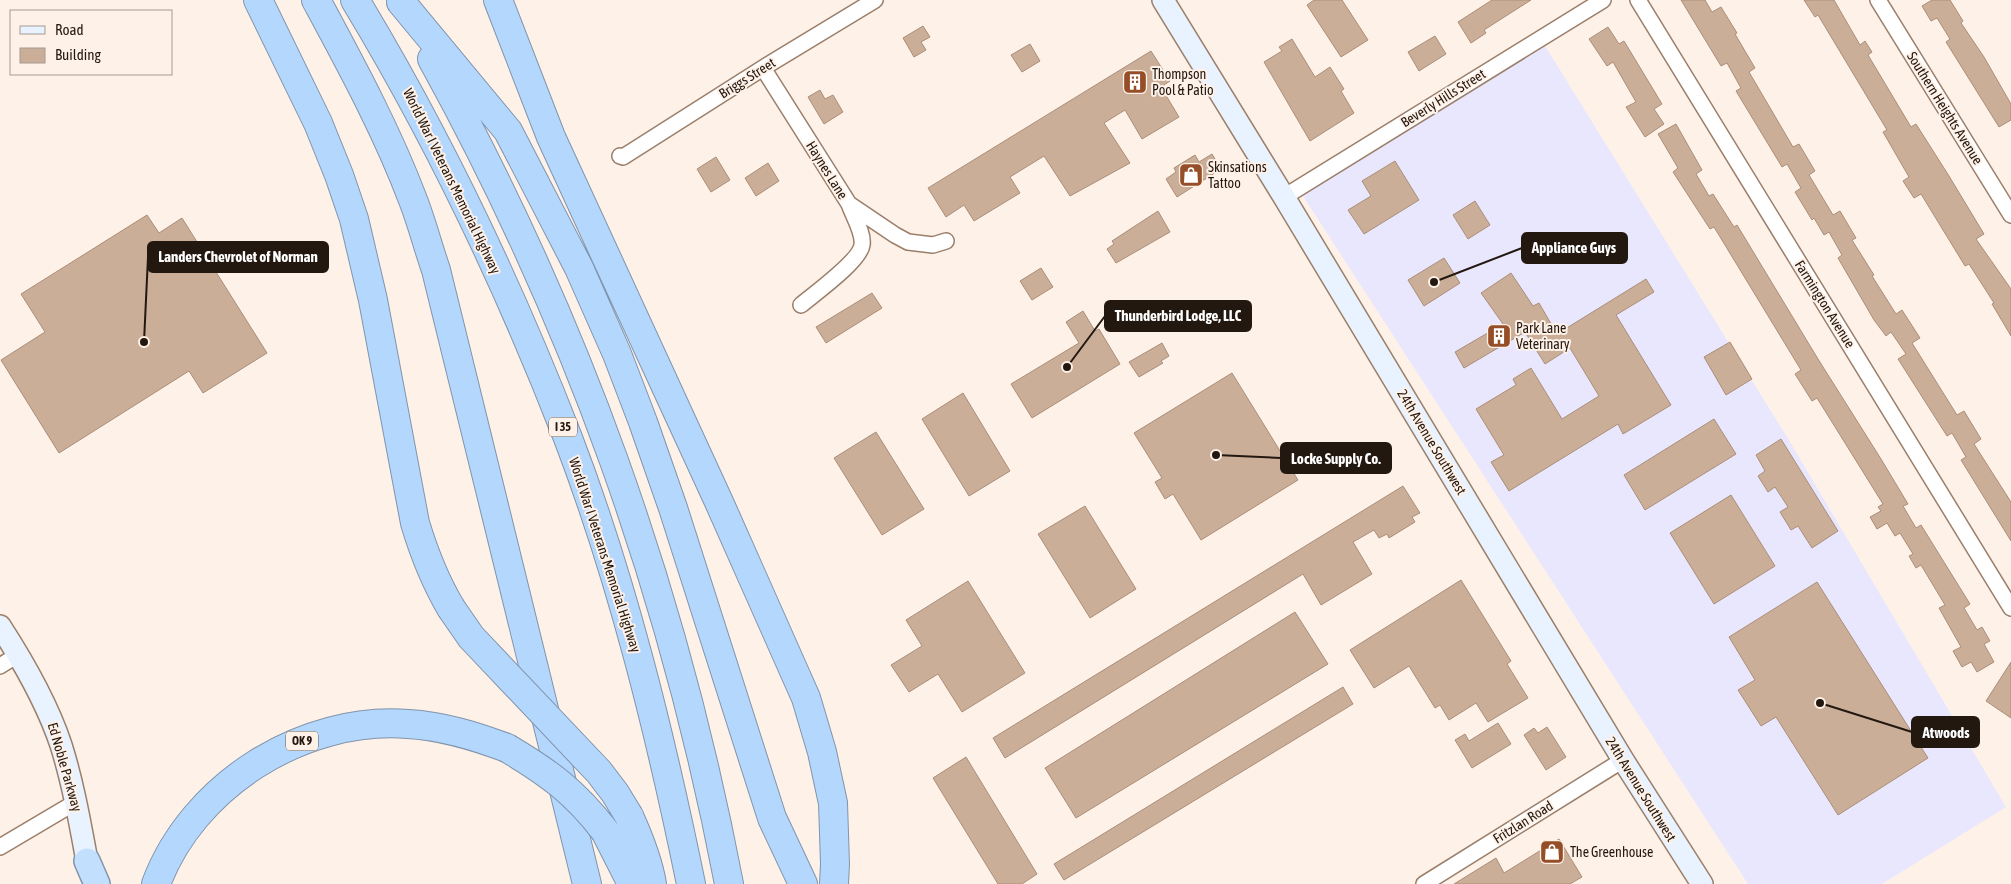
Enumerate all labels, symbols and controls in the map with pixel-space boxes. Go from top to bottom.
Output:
legend [10,10,172,75]
text: Road [55,21,84,38]
text: Building [55,46,101,63]
street label: Southern Heights Avenue [1904,49,1986,167]
street label: Briggs Street [716,54,778,102]
place label: Thompson Pool & Patio [1152,66,1214,98]
street label: Beverly Hills Street [1398,66,1488,130]
building icon: Thompson Pool & Patio [1122,69,1148,95]
street label: World War I Veterans Memorial Highway [400,86,504,276]
street label: Haynes Lane [803,138,851,202]
place label: Skinsations Tattoo [1208,159,1267,191]
shop icon: Skinsations Tattoo [1178,162,1204,188]
callout: Appliance Guys [1522,233,1627,263]
text: Appliance Guys [1531,239,1617,256]
callout: Landers Chevrolet of Norman [148,242,328,272]
text: Landers Chevrolet of Norman [158,248,318,265]
street label: Farmington Avenue [1792,257,1858,351]
callout: Thunderbird Lodge, LLC [1105,301,1251,331]
text: Thunderbird Lodge, LLC [1115,307,1241,324]
place label: Park Lane Veterinary [1516,320,1570,352]
building icon: Park Lane Veterinary [1486,323,1512,349]
street label: 24th Avenue Southwest [1394,386,1470,498]
road number: I 35 [549,418,577,437]
callout: Locke Supply Co. [1281,443,1391,473]
text: Locke Supply Co. [1291,450,1381,467]
street label: World War I Veterans Memorial Highway [566,456,644,655]
callout: Atwoods [1912,717,1979,747]
street label: Ed Noble Parkway [45,721,85,814]
text: Atwoods [1922,724,1970,741]
road number: OK 9 [286,731,318,750]
street label: 24th Avenue Southwest [1602,734,1680,844]
street label: Fritzlan Road [1490,797,1556,847]
shop icon: The Greenhouse [1539,839,1565,865]
place label: The Greenhouse [1570,844,1653,860]

